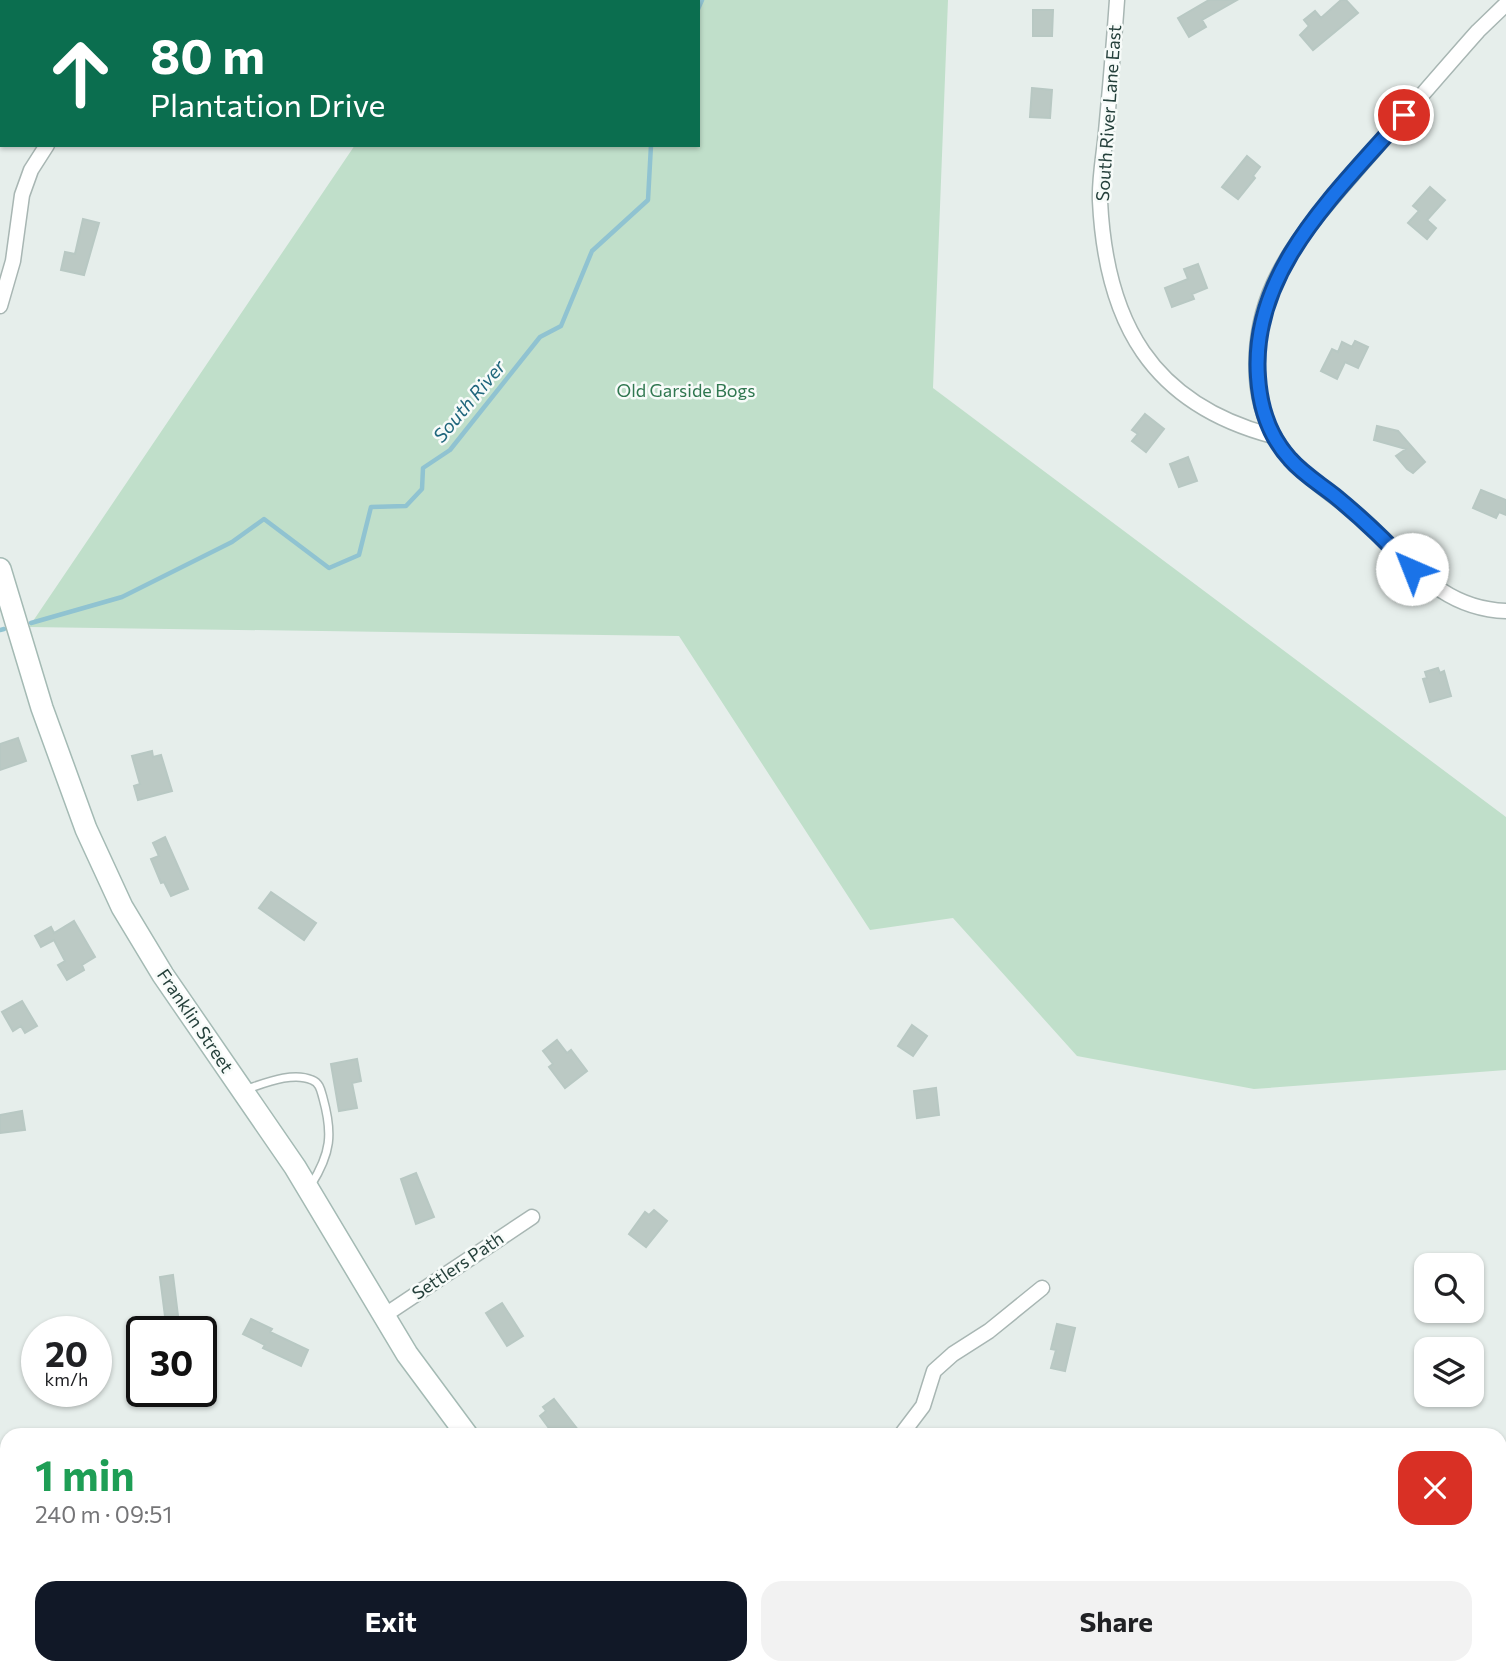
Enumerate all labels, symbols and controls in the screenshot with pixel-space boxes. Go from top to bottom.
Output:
text: 80 m [150,24,265,84]
street label: South River Lane East [1091,24,1125,202]
icon: ahead [35,28,126,119]
text: Plantation Drive [150,84,385,124]
pin [1374,85,1434,145]
icon: arrive [1385,96,1423,134]
water label: South River [428,354,511,446]
park label: Old Garside Bogs [616,379,756,401]
position arrow [1375,532,1449,606]
street label: Franklin Street [153,964,239,1077]
street label: Settlers Path [407,1227,507,1304]
map controls [1414,1253,1484,1407]
button: search [1414,1253,1484,1323]
speed limit sign: 30 [126,1316,217,1407]
text: 20 [45,1331,88,1374]
button: layers [1414,1337,1484,1407]
text: km/h [45,1368,88,1390]
text: 1 min [35,1448,135,1500]
button: close [1398,1451,1472,1525]
text: 240 m · 09:51 [35,1500,172,1528]
button: Exit [35,1581,747,1661]
button: Share [761,1581,1472,1661]

